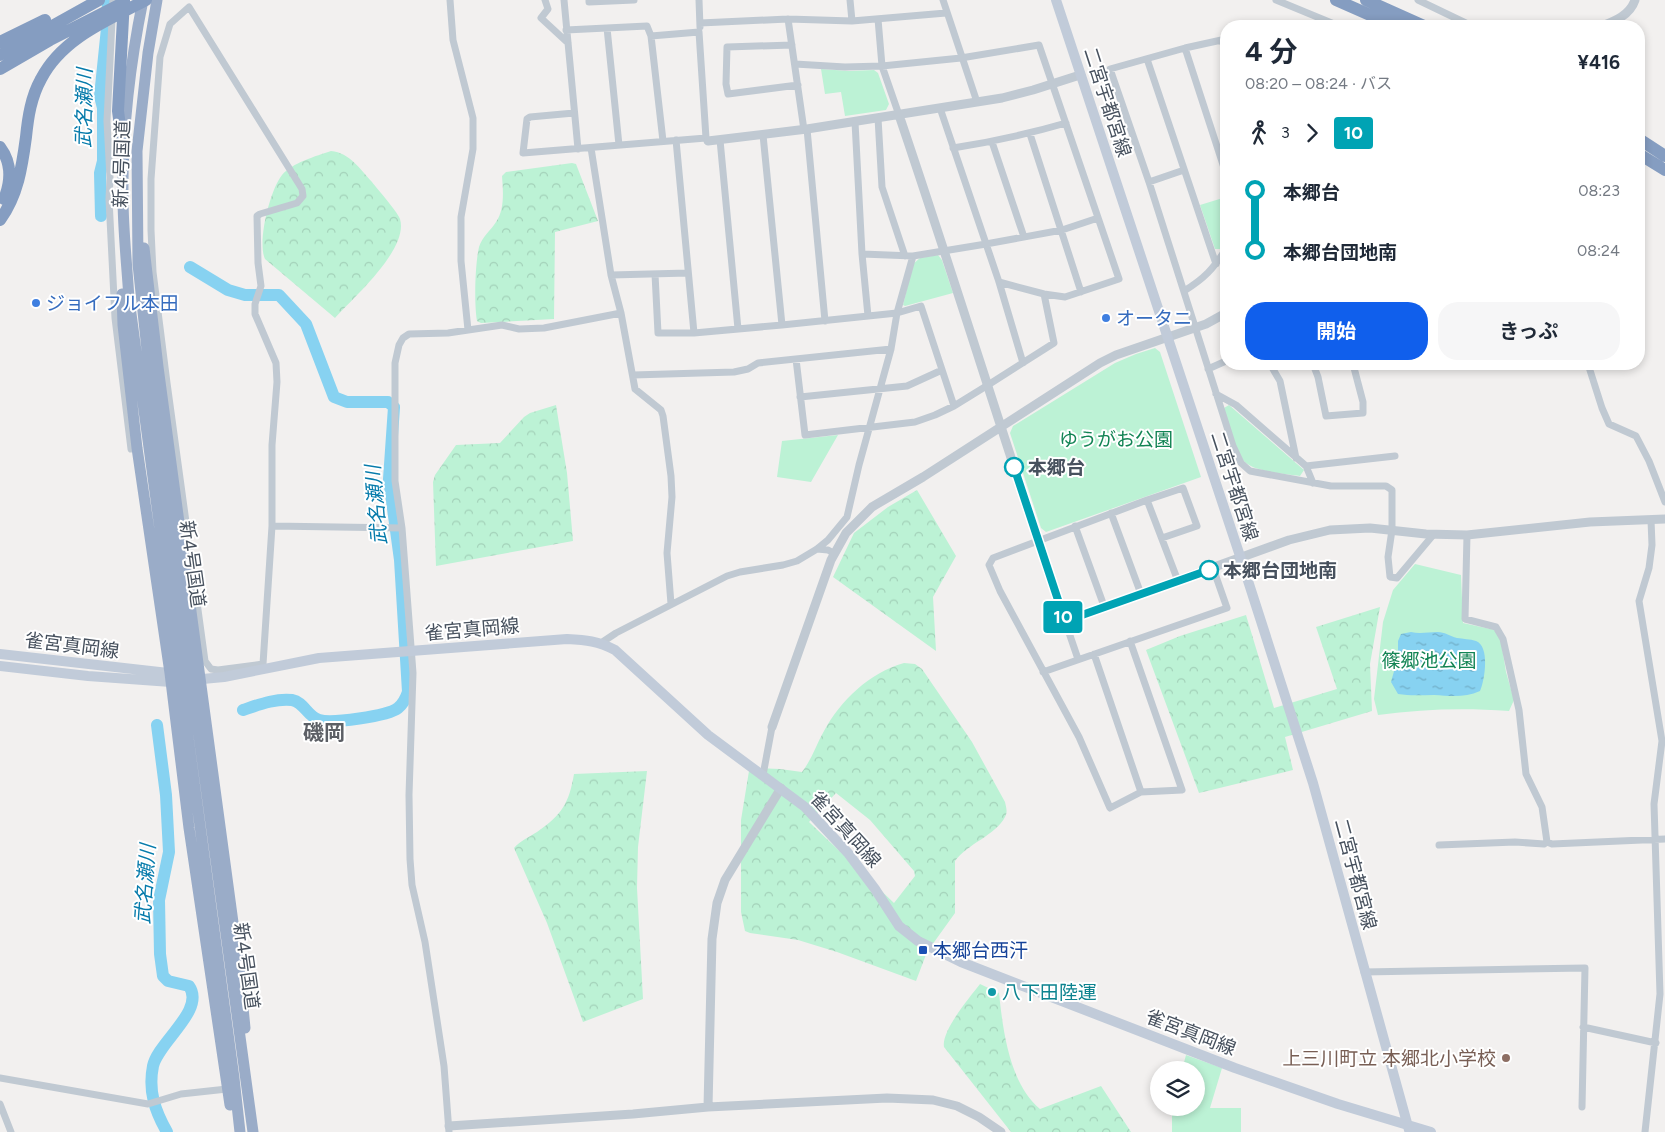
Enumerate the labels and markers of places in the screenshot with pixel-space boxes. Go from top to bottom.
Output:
place label: ジョイフル本田 [46,292,179,315]
marker: ジョイフル本田 [30,297,42,309]
place label: オータニ [1116,307,1192,330]
marker: オータニ [1100,312,1112,324]
place label: 本郷台 [1028,456,1085,479]
marker: 本郷台 [1004,457,1024,477]
place label: 本郷台団地南 [1223,559,1337,582]
marker: 本郷台団地南 [1199,560,1219,580]
place label: 本郷台西汗 [933,939,1028,962]
marker: 本郷台西汗 [917,944,929,956]
place label: 八下田陸運 [1002,981,1097,1004]
marker: 八下田陸運 [986,986,998,998]
place label: 上三川町立 本郷北小学校 [1282,1047,1496,1070]
marker: 上三川町立 本郷北小学校 [1500,1052,1512,1064]

